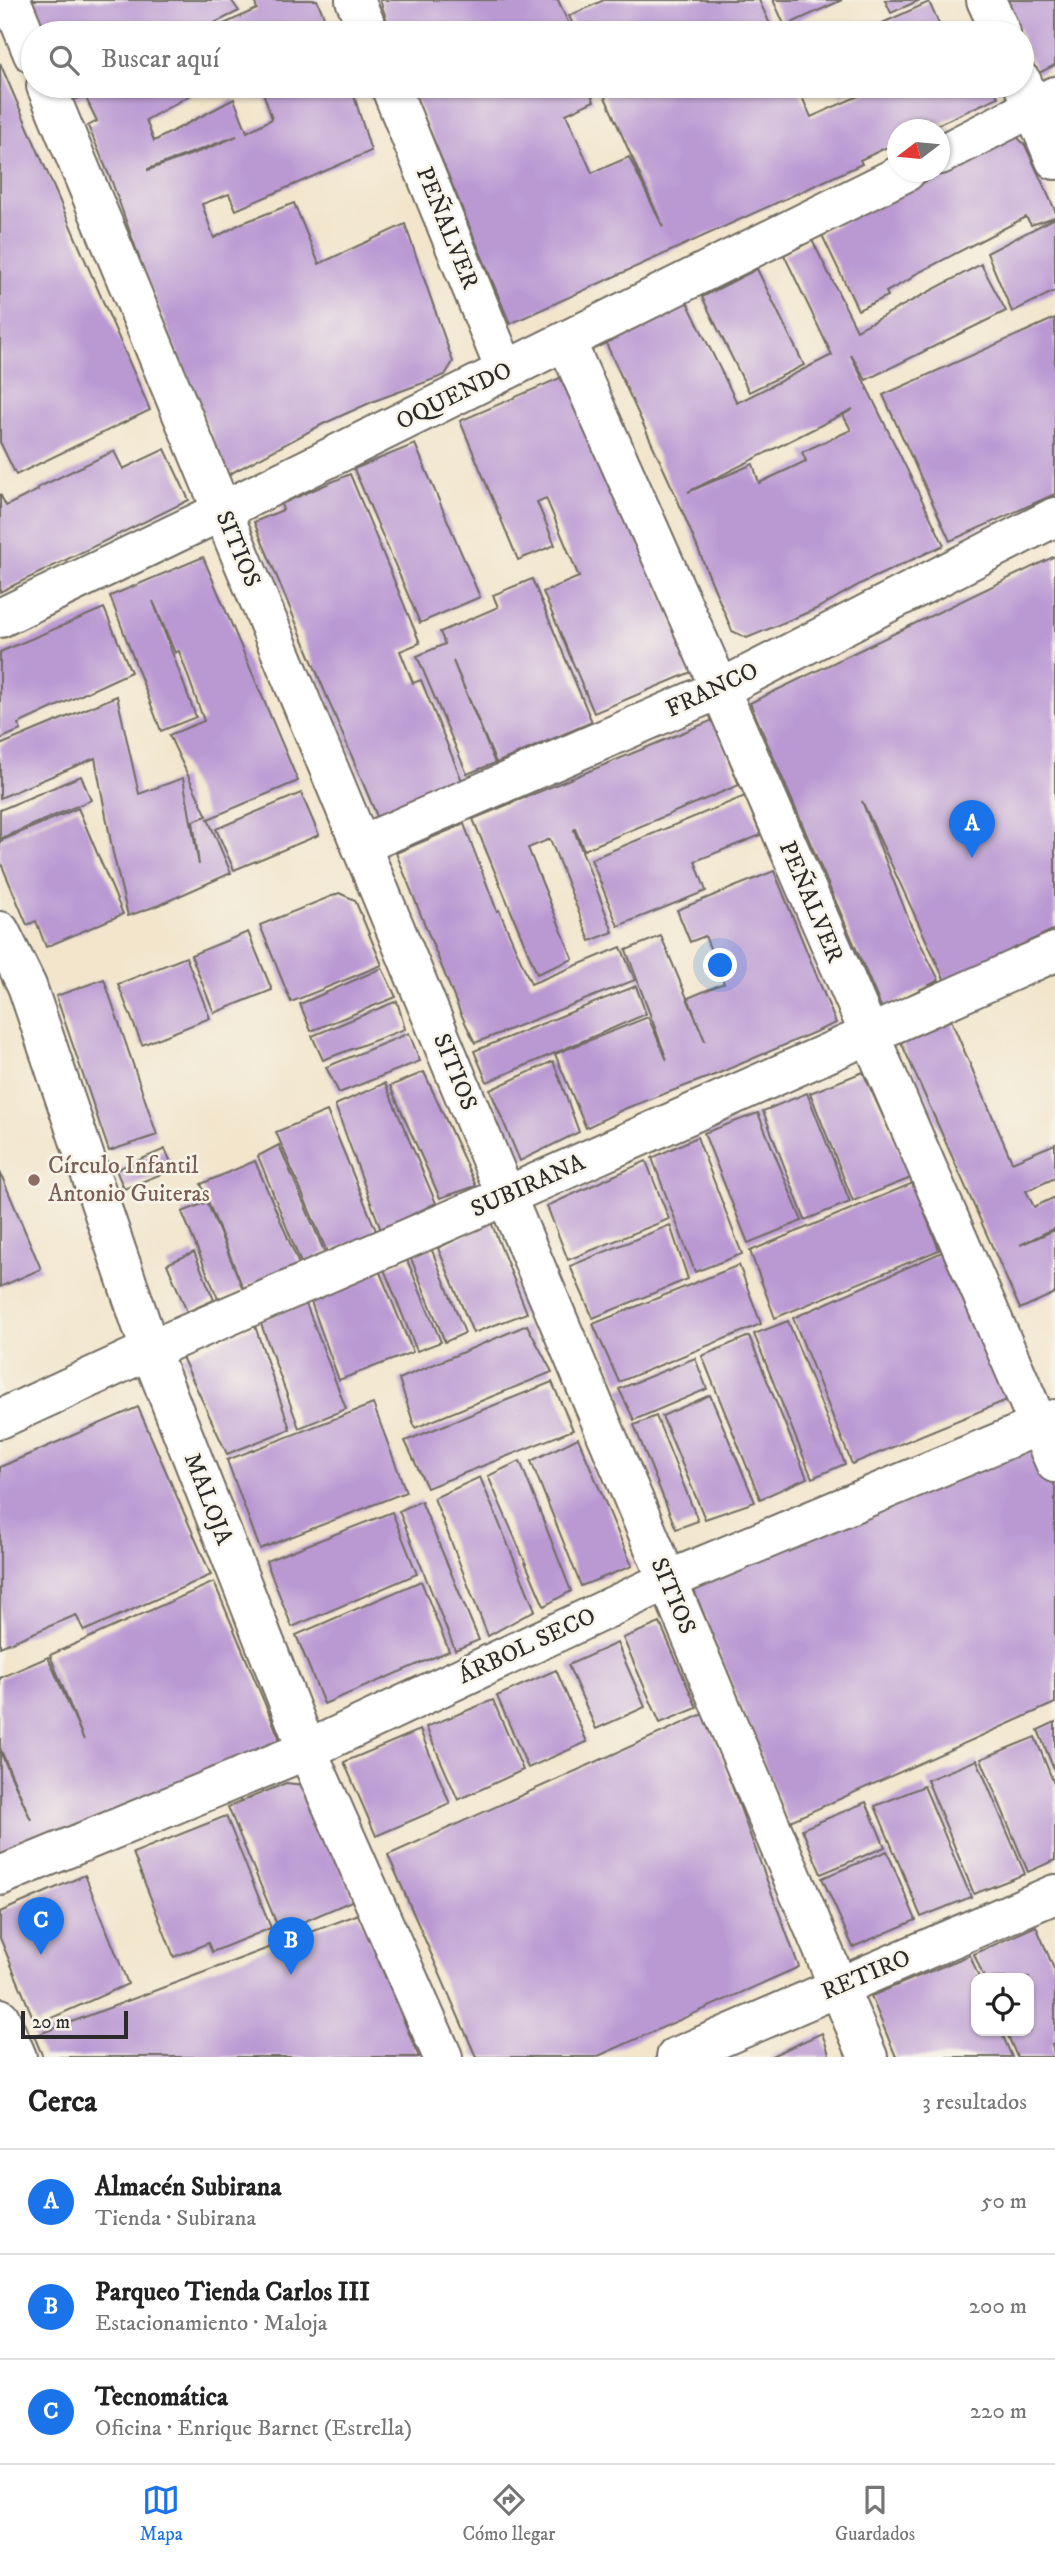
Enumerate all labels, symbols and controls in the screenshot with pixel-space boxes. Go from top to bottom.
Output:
search box [21,21,1034,98]
icon: search [45,41,83,79]
text: Buscar aquí [101,43,219,76]
north arrow [887,119,950,182]
street label: PEÑALVER [409,162,486,294]
street label: OQUENDO [391,355,517,437]
street label: SITIOS [209,506,267,592]
street label: FRANCO [661,656,763,724]
pin: A [949,800,995,858]
street label: PEÑALVER [772,836,851,967]
your location [703,948,737,982]
street label: SITIOS [426,1029,484,1115]
street label: SUBIRANA [466,1147,590,1225]
place label: Círculo Infantil Antonio Guiteras [48,1151,210,1209]
marker: Círculo Infantil Antonio Guiteras [26,1172,42,1188]
street label: MALOJA [177,1449,239,1550]
street label: SITIOS [644,1553,702,1639]
street label: ÁRBOL SECO [453,1600,600,1691]
pin: C [18,1897,64,1955]
pin: B [268,1917,314,1975]
street label: RETIRO [817,1943,915,2007]
map controls [971,1973,1034,2036]
button: locate [971,1973,1034,2036]
scale bar [21,2008,128,2040]
text: 20 m [32,2011,70,2034]
text: Cerca [28,2084,97,2121]
text: 3 resultados [922,2088,1027,2117]
text: Almacén Subirana [95,2171,281,2204]
text: A [44,2187,58,2216]
text: 50 m [981,2187,1027,2216]
text: Tienda · Subirana [95,2204,256,2233]
text: Parqueo Tienda Carlos III [95,2276,370,2309]
text: B [44,2292,58,2321]
text: 200 m [969,2292,1027,2321]
text: Estacionamiento · Maloja [95,2309,328,2338]
text: Tecnomática [95,2381,228,2414]
text: C [43,2397,59,2426]
text: 220 m [970,2397,1027,2426]
text: Oficina · Enrique Barnet (Estrella) [95,2414,412,2443]
tab: Mapa [140,2481,183,2546]
tab: Cómo llegar [462,2481,555,2546]
tab: Guardados [835,2481,915,2546]

